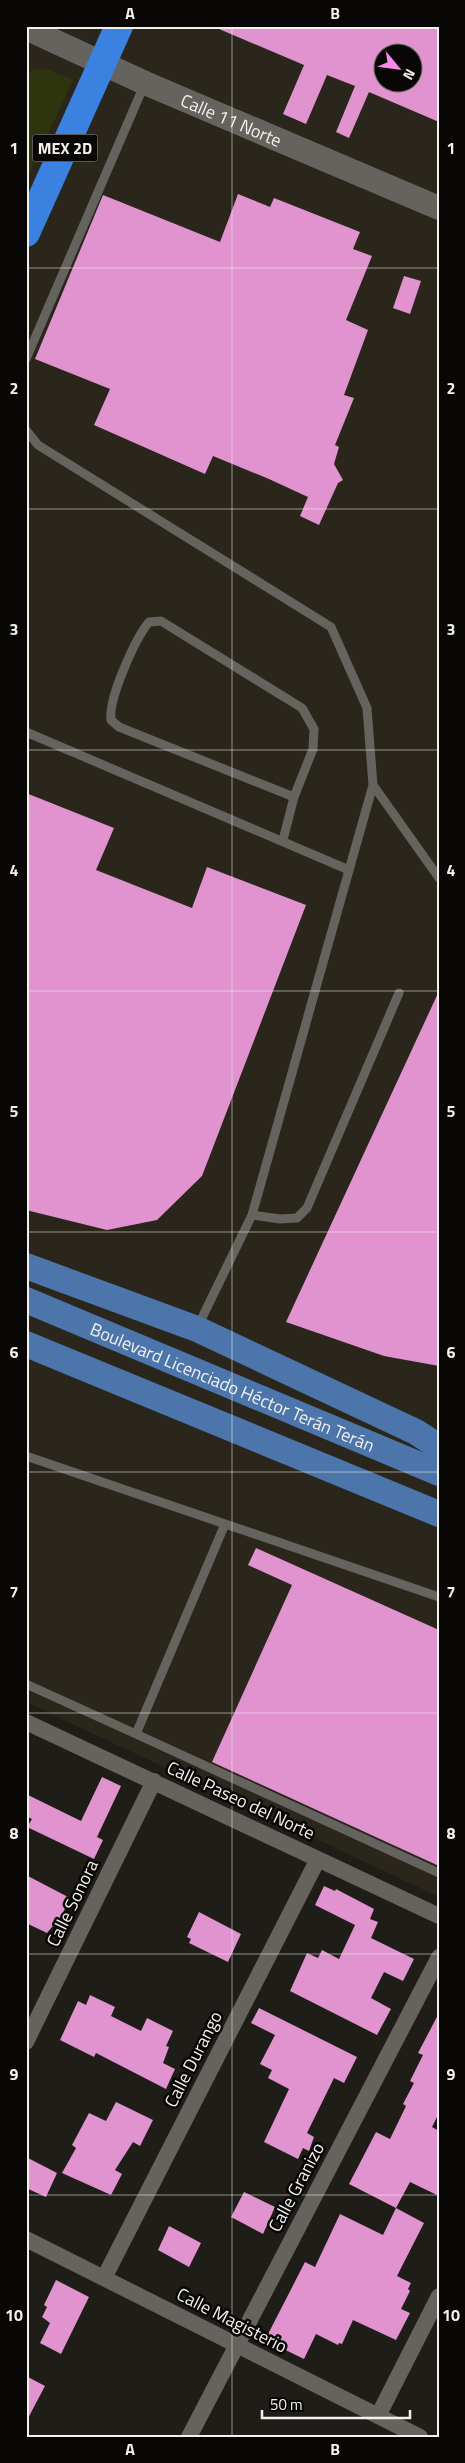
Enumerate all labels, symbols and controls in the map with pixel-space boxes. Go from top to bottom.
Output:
text: A [125,1,135,25]
text: B [330,1,340,25]
north arrow [372,42,422,92]
text: N [398,65,421,84]
street label: Calle 11 Norte [177,86,286,153]
road number: MEX 2D [32,134,98,162]
text: 1 [10,136,18,160]
text: 1 [447,136,455,160]
text: 2 [10,376,18,400]
text: 2 [447,376,455,400]
text: 3 [10,617,18,641]
text: 3 [447,617,455,641]
text: 4 [10,858,19,882]
text: 4 [447,858,456,882]
text: 5 [10,1099,19,1123]
text: 5 [447,1099,456,1123]
street label: Boulevard Licenciado Héctor Terán Terán [86,1315,379,1458]
text: 6 [10,1340,19,1364]
text: 6 [447,1340,456,1364]
text: 7 [10,1580,18,1604]
text: 7 [447,1580,455,1604]
street label: Calle Paseo del Norte [162,1754,320,1846]
text: 8 [10,1821,19,1845]
text: 8 [447,1821,456,1845]
street label: Calle Sonora [39,1855,105,1951]
street label: Calle Durango [157,2006,229,2112]
text: 9 [10,2062,19,2086]
text: 9 [447,2062,456,2086]
street label: Calle Granizo [261,2138,331,2236]
street label: Calle Magisterio [172,2281,292,2359]
text: 10 [5,2303,23,2327]
text: 10 [442,2303,460,2327]
scale bar [262,2388,410,2420]
text: 50 m [270,2393,303,2416]
text: A [125,2437,135,2461]
text: B [330,2437,340,2461]

